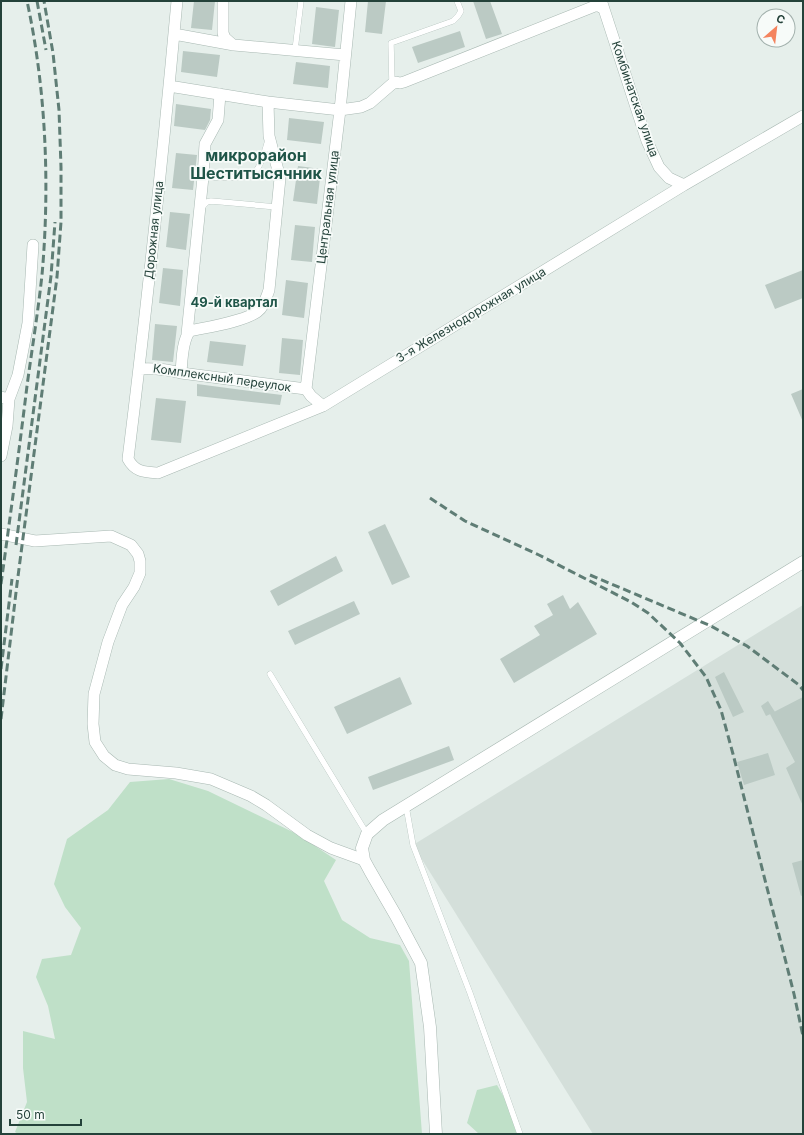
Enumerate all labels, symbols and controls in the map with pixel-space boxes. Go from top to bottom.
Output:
north arrow [756,8,796,48]
text: С [774,11,788,27]
street label: Комбинатская улица [609,39,662,159]
district label: микрорайон Шеститысячник [190,145,323,183]
street label: Центральная улица [313,149,342,265]
street label: Дорожная улица [141,180,166,280]
street label: 3-я Железнодорожная улица [393,264,548,365]
district label: 49-й квартал [190,294,278,310]
street label: Комплексный переулок [152,360,293,395]
scale bar [10,1101,81,1127]
text: 50 m [16,1107,45,1122]

